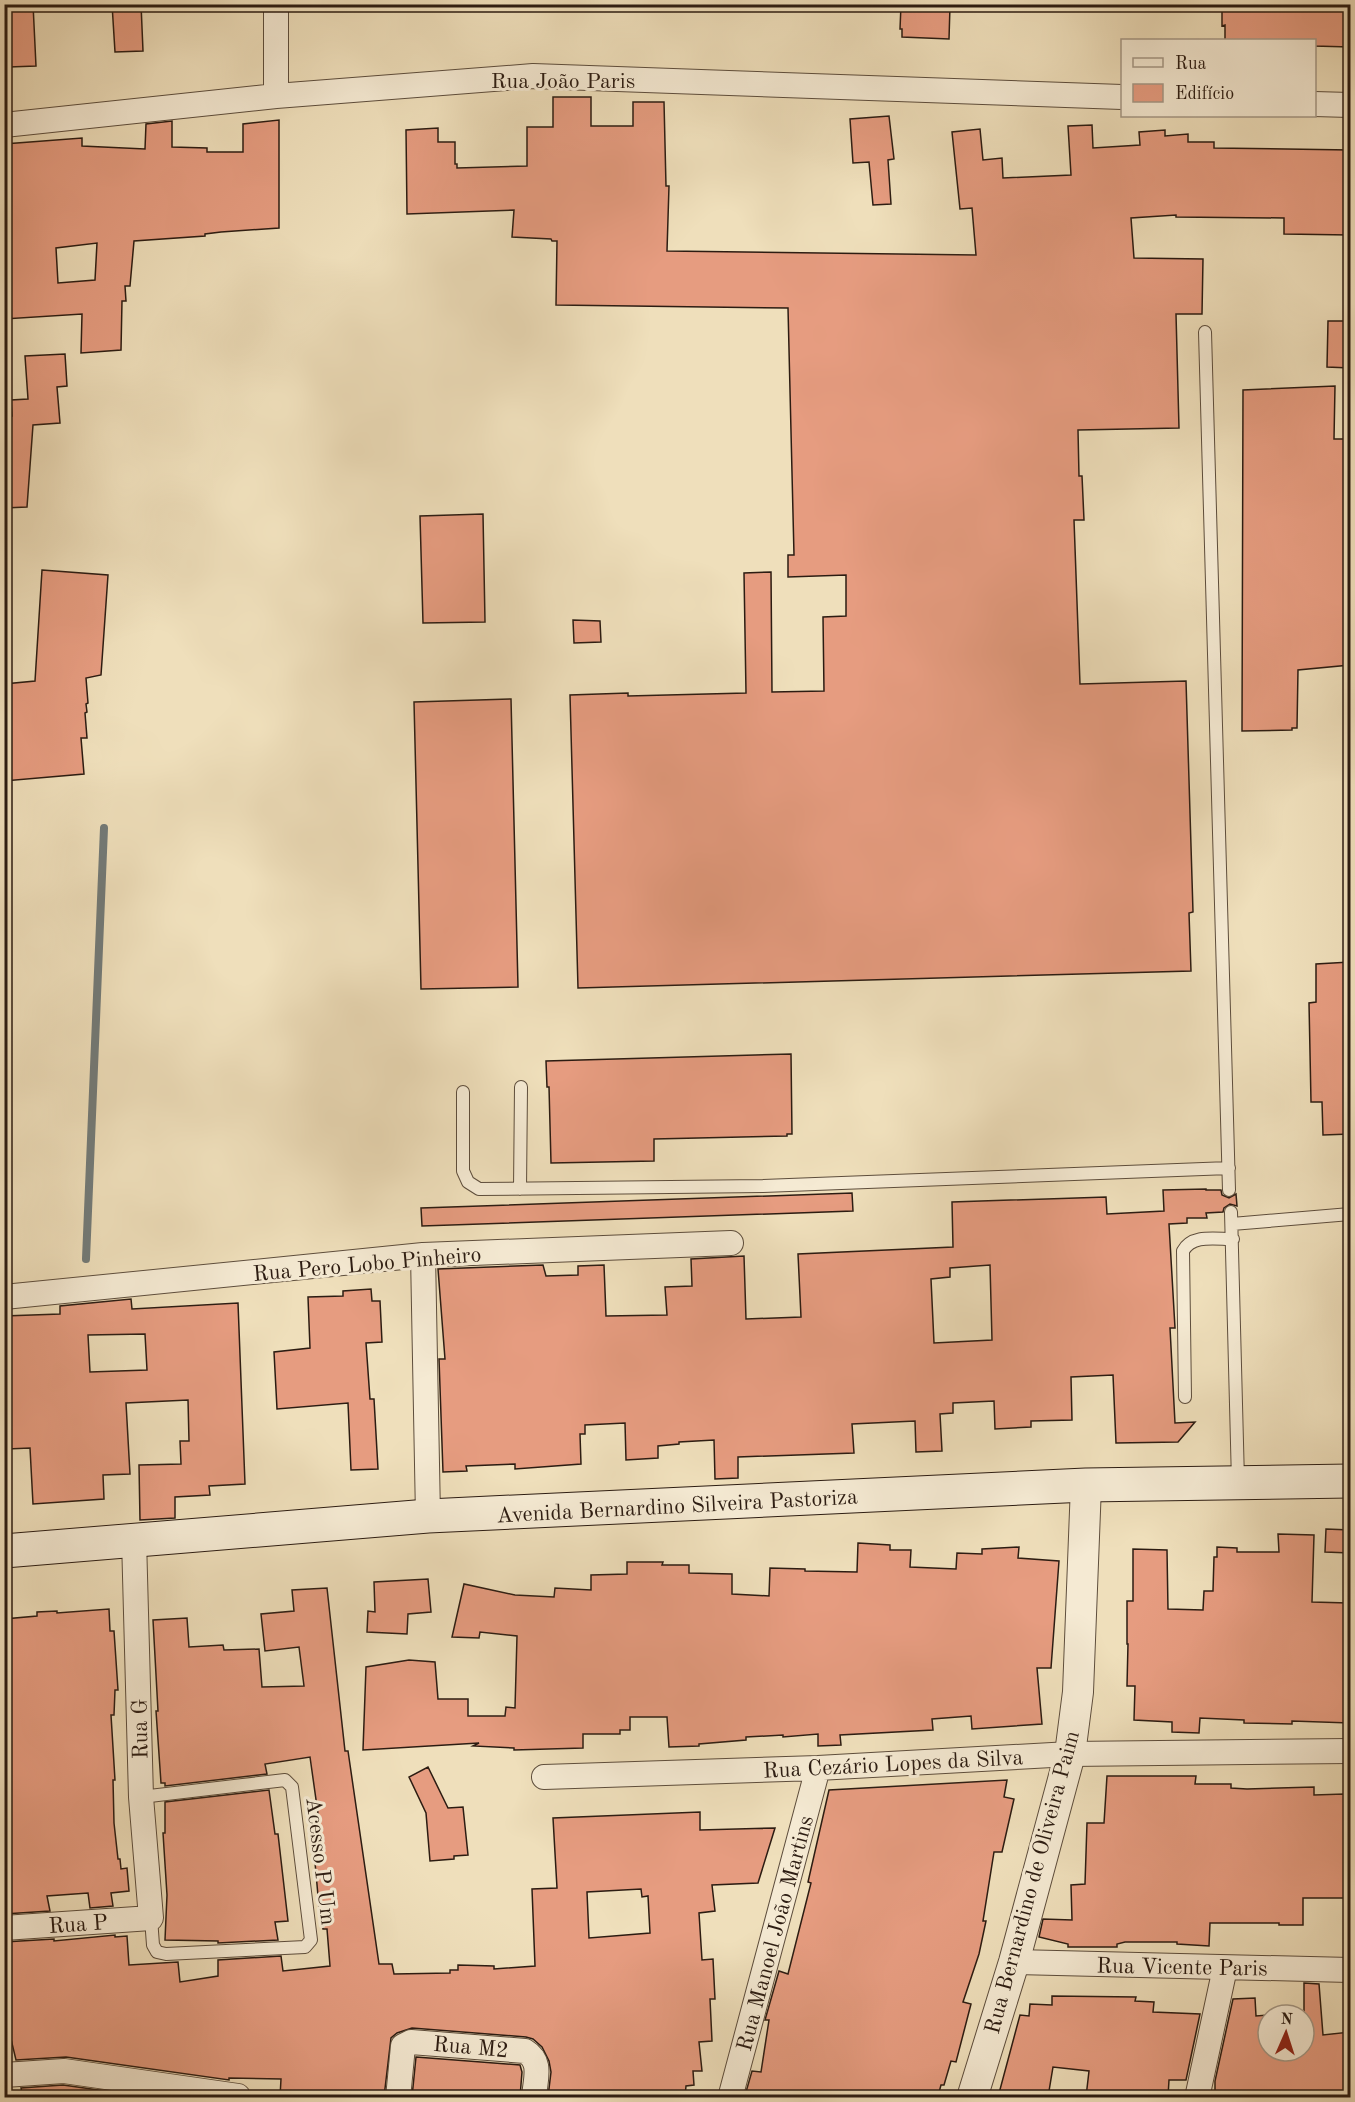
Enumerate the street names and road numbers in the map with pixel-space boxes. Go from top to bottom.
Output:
street label: Rua João Paris [491,71,635,93]
street label: Rua Pero Lobo Pinheiro [252,1244,482,1286]
street label: Avenida Bernardino Silveira Pastoriza [496,1487,858,1527]
street label: Rua G [129,1698,153,1759]
street label: Rua Bernardino de Oliveira Paim [982,1728,1084,2037]
street label: Rua Cezário Lopes da Silva [762,1747,1024,1783]
street label: Acesso P Um [301,1796,339,1926]
street label: Rua Manoel João Martins [734,1813,818,2054]
street label: Rua P [48,1912,109,1938]
street label: Rua Vicente Paris [1096,1956,1268,1980]
street label: Rua M2 [432,2034,510,2062]

